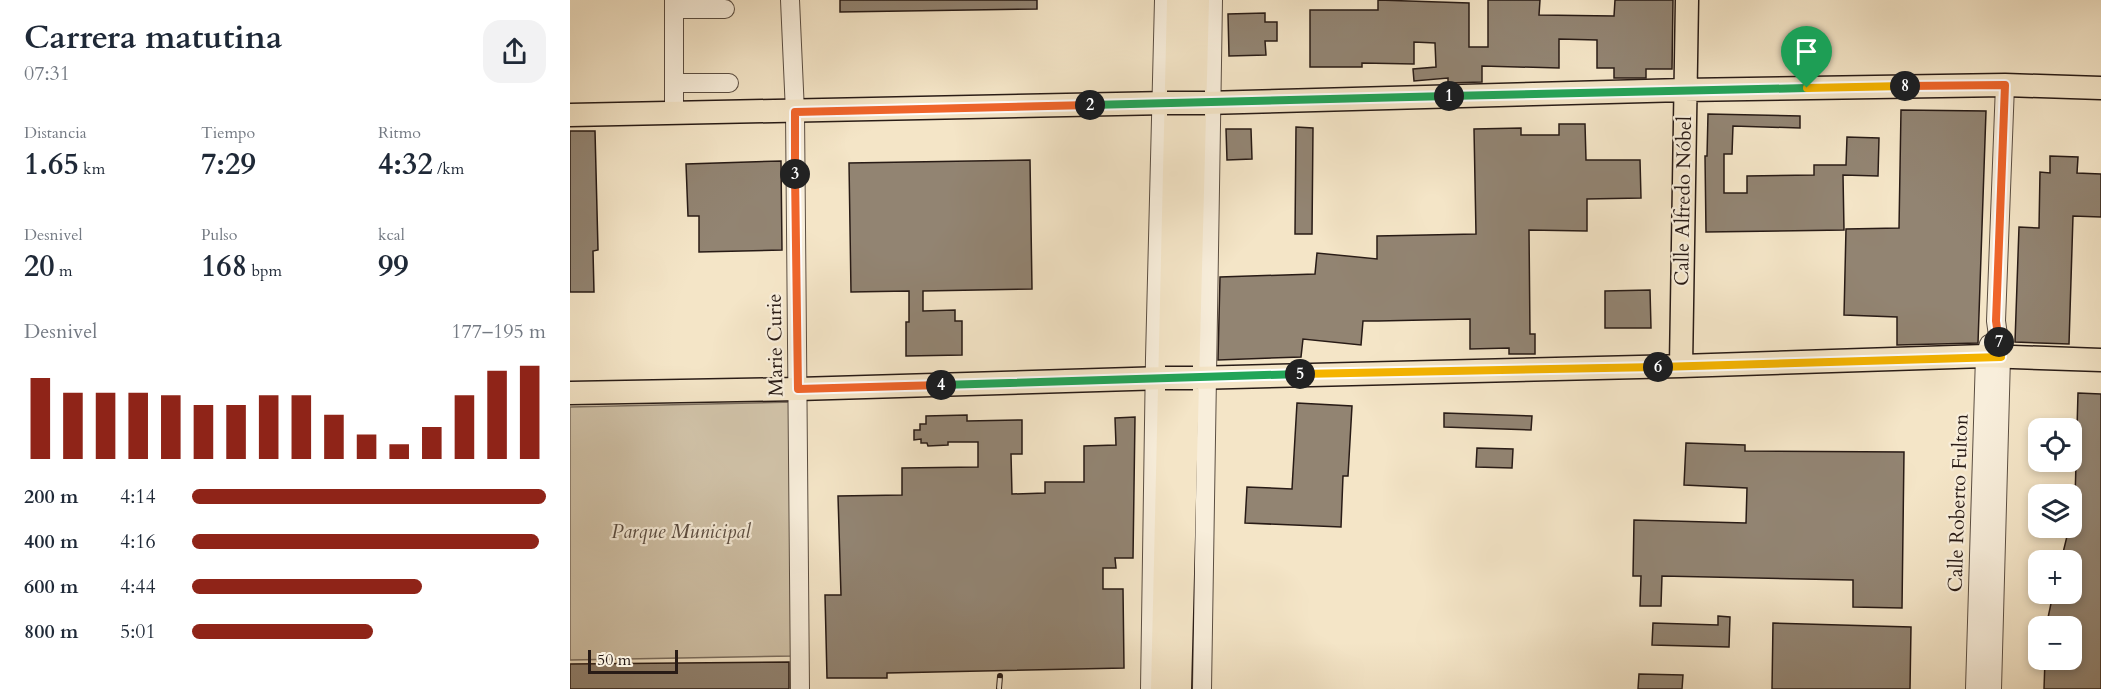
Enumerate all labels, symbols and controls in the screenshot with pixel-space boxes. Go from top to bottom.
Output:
text: Carrera matutina [24,15,282,60]
button: share [483,20,546,83]
pin [1781,26,1832,88]
icon: arrive [1790,35,1823,68]
text: 07:31 [24,60,70,87]
pin: 8 [1890,71,1920,101]
text: 8 [1901,75,1909,97]
pin: 1 [1434,81,1464,111]
text: 1 [1445,85,1453,107]
pin: 2 [1075,90,1105,120]
text: 2 [1086,94,1094,116]
street label: Calle Alfredo Nóbel [1668,116,1698,286]
text: Distancia [24,122,87,144]
text: Tiempo [201,122,255,144]
text: Ritmo [378,122,421,144]
text: 1.65 [24,144,79,185]
text: 7:29 [201,144,256,185]
text: 4:32 [378,144,433,185]
text: km [79,158,105,180]
text: /km [433,158,464,180]
pin: 3 [780,159,810,189]
text: 3 [791,163,799,185]
text: Desnivel [24,224,83,246]
text: Pulso [201,224,237,246]
text: kcal [378,224,405,246]
text: 20 [24,246,55,287]
text: 168 [201,246,247,287]
text: 99 [378,246,409,287]
text: m [55,260,73,282]
text: bpm [247,260,282,282]
street label: Marie Curie [761,293,789,397]
text: Desnivel [24,318,97,345]
text: 177–195 m [451,318,546,345]
pin: 7 [1984,327,2014,357]
text: 7 [1995,331,2003,353]
pin: 6 [1643,352,1673,382]
text: 6 [1654,356,1662,378]
pin: 5 [1285,359,1315,389]
text: 5 [1296,363,1304,385]
pin: 4 [926,370,956,400]
text: 4 [937,374,945,396]
street label: Calle Roberto Fulton [1941,413,1975,593]
map controls [2028,418,2082,670]
button: locate [2028,418,2082,472]
text: 200 m [24,483,79,510]
text: 4:14 [120,483,156,510]
button: layers [2028,484,2082,538]
park label: Parque Municipal [611,518,751,545]
text: 400 m [24,528,79,555]
text: 4:16 [120,528,156,555]
button: + [2028,550,2082,604]
text: 600 m [24,573,79,600]
text: 4:44 [120,573,156,600]
button: − [2028,616,2082,670]
text: 800 m [24,618,79,645]
text: 5:01 [120,618,156,645]
scale bar [588,647,678,674]
text: 50 m [597,649,631,671]

